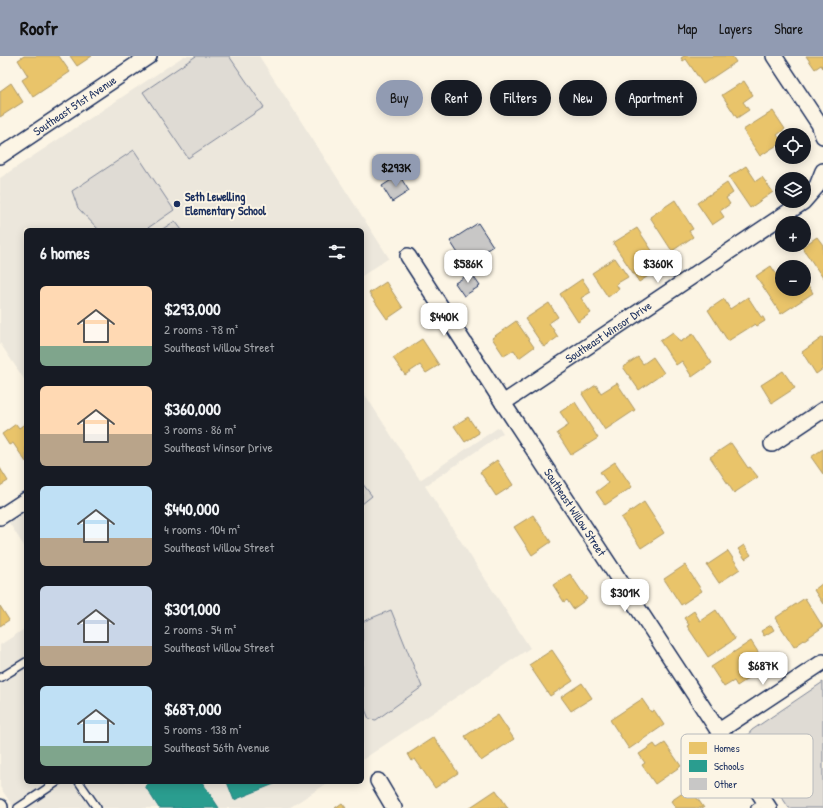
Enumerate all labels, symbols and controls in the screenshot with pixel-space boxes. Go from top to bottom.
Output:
text: Roofr [20,15,58,41]
text: Map [677,19,697,38]
text: Layers [719,19,752,38]
text: Share [774,19,803,38]
street label: Southeast 51st Avenue [30,71,120,139]
chip: Buy [376,80,423,116]
chip: Rent [431,80,482,116]
chip: Filters [490,80,551,116]
chip: New [559,80,607,116]
chip: Apartment [615,80,697,116]
map controls [775,128,811,296]
button: locate [775,128,811,164]
pin: $293K [368,154,424,188]
text: $293K [381,158,411,176]
button: layers [775,172,811,208]
place label: Seth Lewelling Elementary School [185,188,267,220]
marker: Seth Lewelling Elementary School [172,199,182,209]
button: + [775,216,811,252]
text: 6 homes [40,241,90,264]
icon: filters [326,241,348,263]
pin: $586K [440,250,496,284]
pin: $360K [630,250,686,284]
text: $586K [453,254,483,272]
text: $360K [643,254,673,272]
button: − [775,260,811,296]
text: $293,000 [164,297,221,320]
street label: Southeast Winsor Drive [562,297,655,367]
icon: home [72,302,120,350]
pin: $440K [416,303,472,337]
text: $440K [430,307,458,325]
text: 2 rooms · 78 m² [164,320,238,338]
text: Southeast Willow Street [164,338,274,356]
text: $360,000 [164,397,221,420]
icon: home [72,402,120,450]
text: 3 rooms · 86 m² [164,420,236,438]
text: Southeast Winsor Drive [164,438,273,456]
street label: Southeast Willow Street [540,465,611,560]
text: $440,000 [164,497,219,520]
icon: home [72,502,120,550]
text: 4 rooms · 104 m² [164,520,240,538]
text: Southeast Willow Street [164,538,274,556]
pin: $301K [597,579,653,613]
text: $301K [610,583,640,601]
text: $301,000 [164,597,220,620]
icon: home [72,602,120,650]
text: 2 rooms · 54 m² [164,620,236,638]
text: Southeast Willow Street [164,638,274,656]
pin: $687K [735,652,791,686]
text: $687K [748,656,778,674]
text: $687,000 [164,697,221,720]
icon: home [72,702,120,750]
text: 5 rooms · 138 m² [164,720,241,738]
legend [681,734,813,798]
text: Southeast 56th Avenue [164,738,270,756]
text: Homes [714,741,740,755]
text: Schools [714,759,744,773]
text: Other [714,777,738,791]

